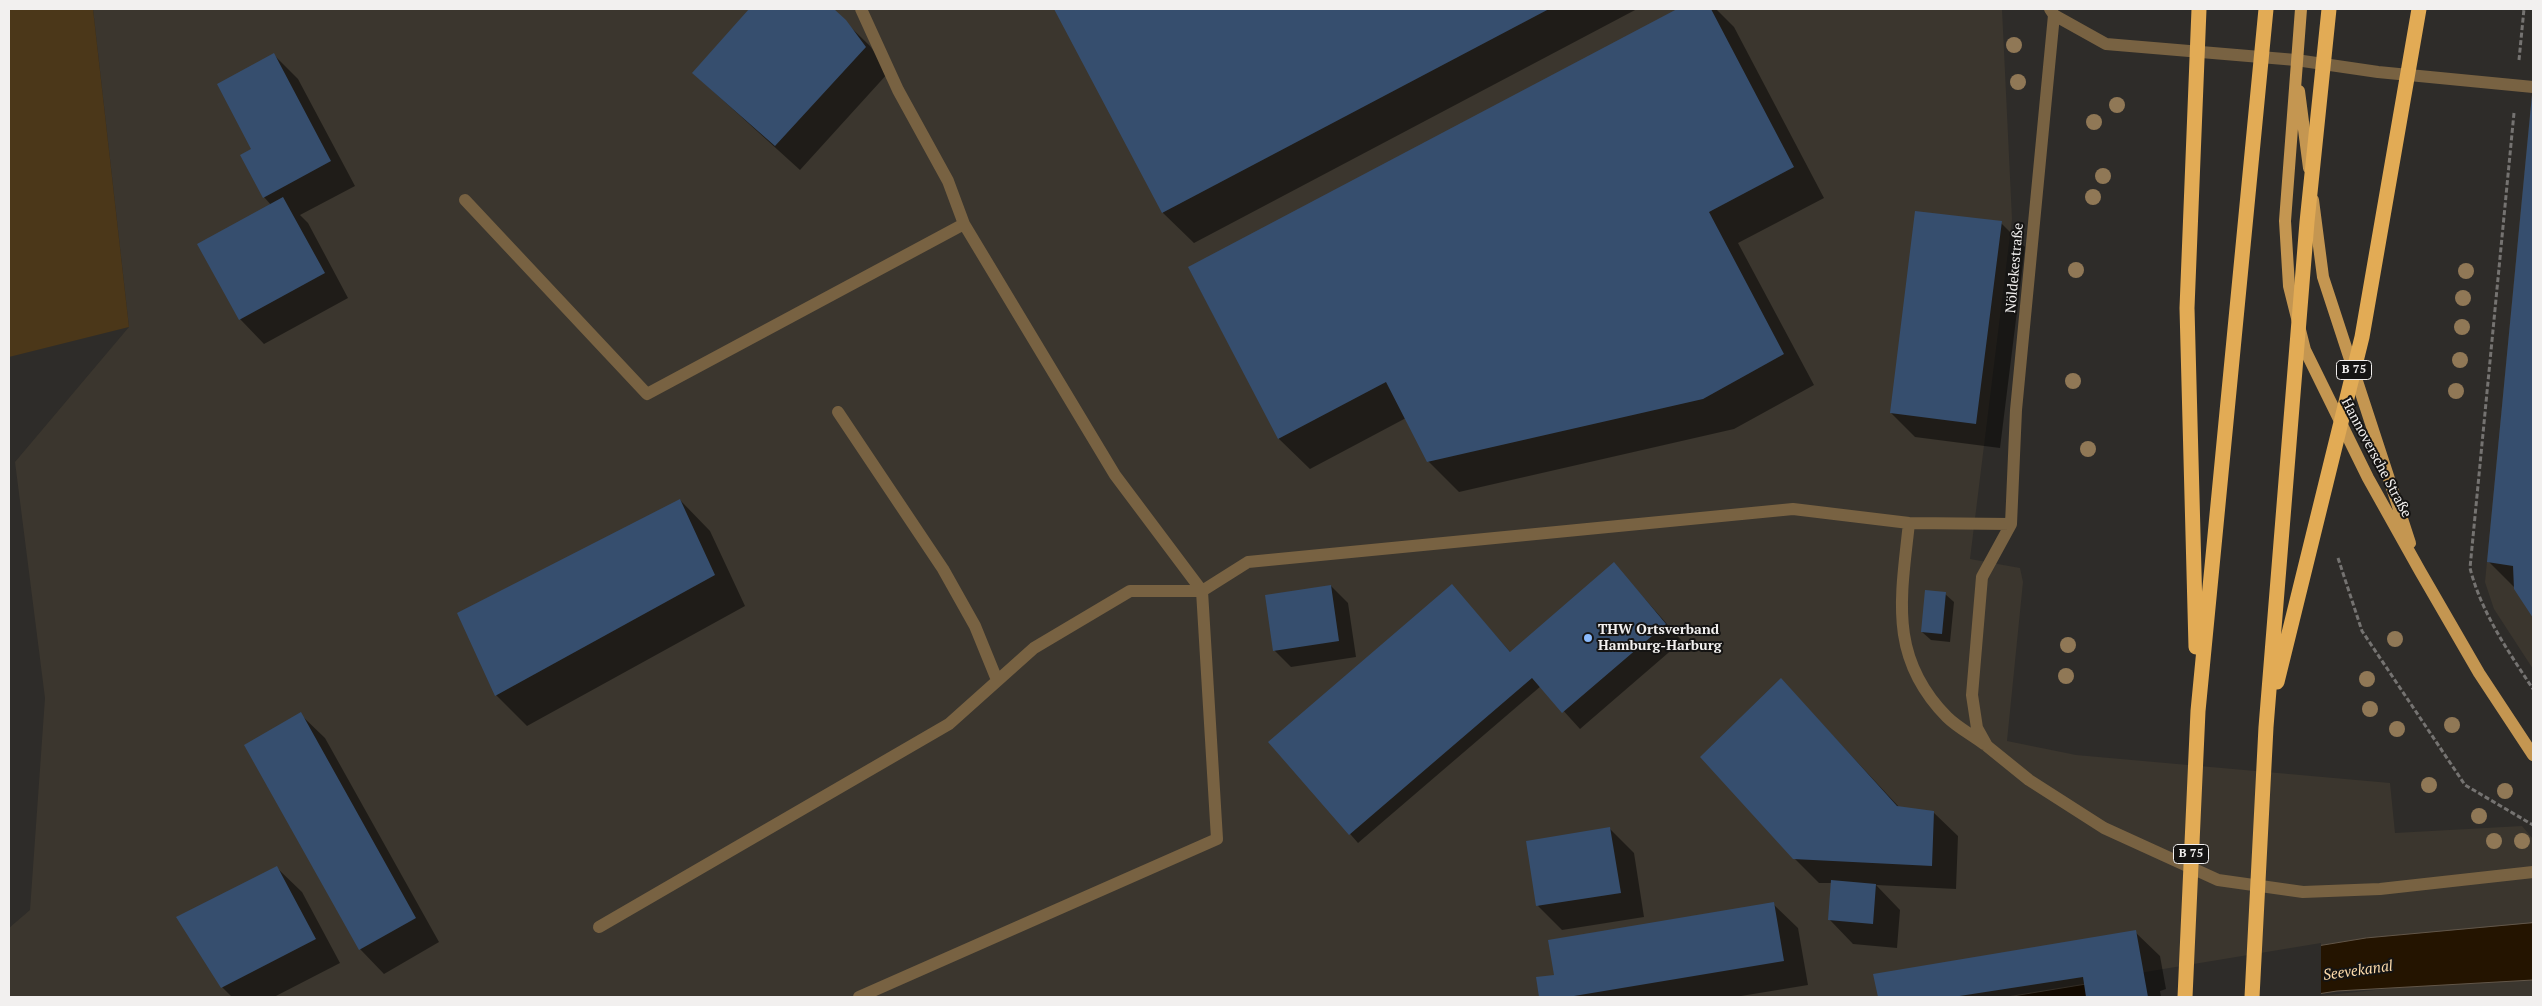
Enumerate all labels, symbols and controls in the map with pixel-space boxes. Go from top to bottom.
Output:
street label: Nöldekestraße [2003,222,2027,314]
road number: B 75 [2336,360,2372,380]
street label: Hannoversche Straße [2337,395,2415,521]
place label: THW Ortsverband Hamburg-Harburg [1598,622,1722,654]
marker: THW Ortsverband Hamburg-Harburg [1582,632,1594,644]
road number: B 75 [2174,844,2208,864]
water label: Seevekanal [2322,957,2394,985]

